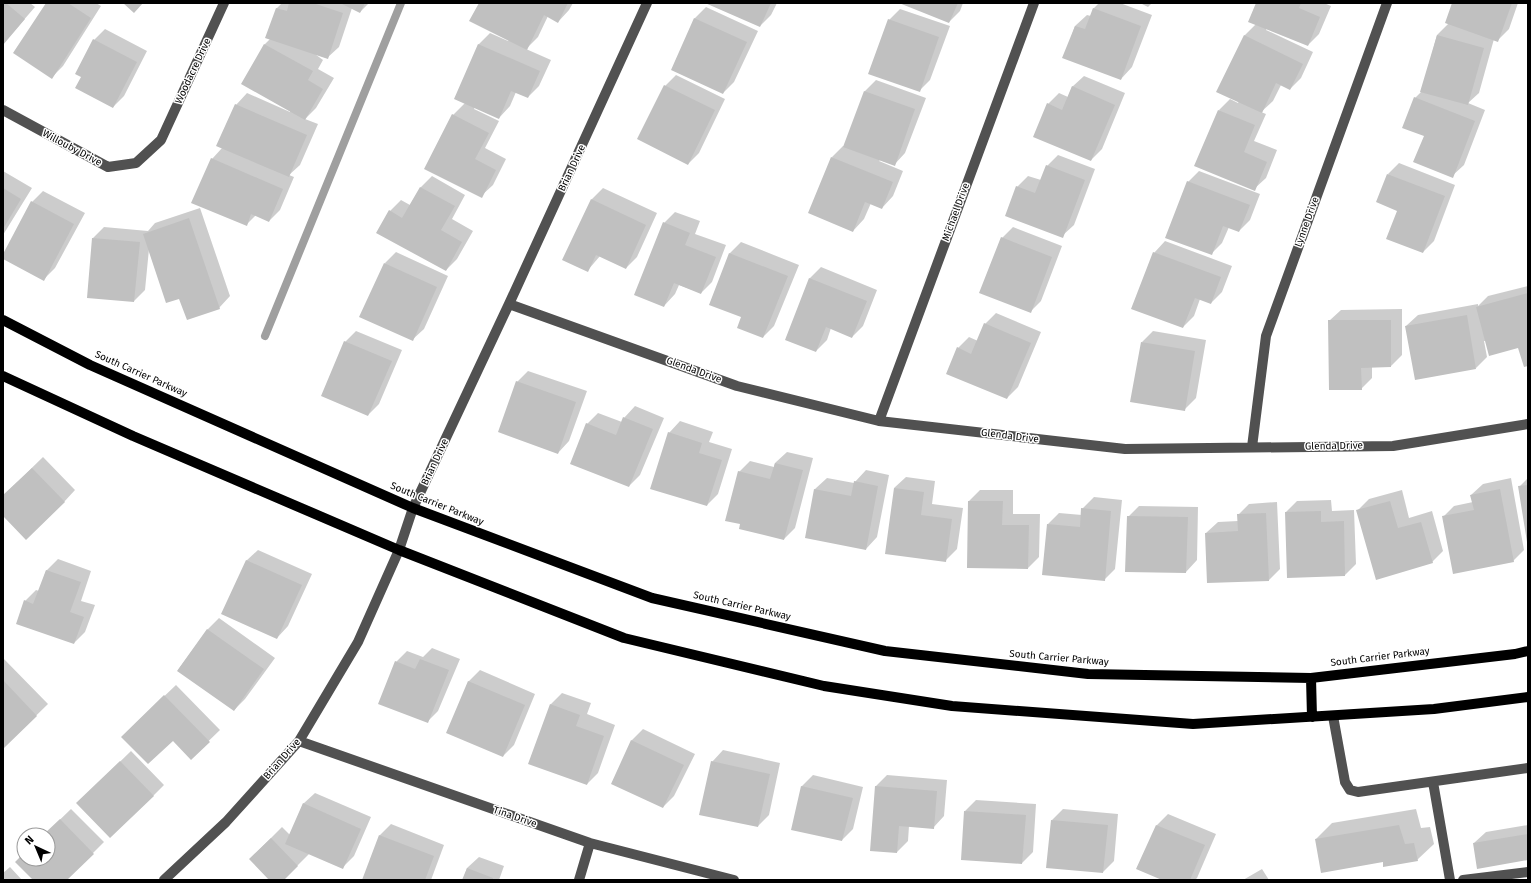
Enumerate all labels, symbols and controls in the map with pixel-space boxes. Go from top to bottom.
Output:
street label: Woodacre Drive [173,36,213,106]
street label: Willouby Drive [40,127,104,169]
street label: Brian Drive [556,143,588,193]
street label: Michael Drive [940,181,972,243]
street label: Lynne Drive [1292,195,1322,249]
street label: South Carrier Parkway [93,348,189,400]
street label: Glenda Drive [665,354,723,386]
street label: Glenda Drive [980,427,1040,445]
street label: Brian Drive [419,437,451,487]
street label: Glenda Drive [1305,439,1363,453]
street label: South Carrier Parkway [389,480,485,528]
street label: South Carrier Parkway [692,589,792,623]
street label: South Carrier Parkway [1330,645,1430,669]
street label: South Carrier Parkway [1009,648,1109,668]
street label: Brian Drive [261,736,303,782]
street label: Tina Drive [492,804,538,830]
north arrow [16,827,56,867]
text: N [22,833,37,847]

